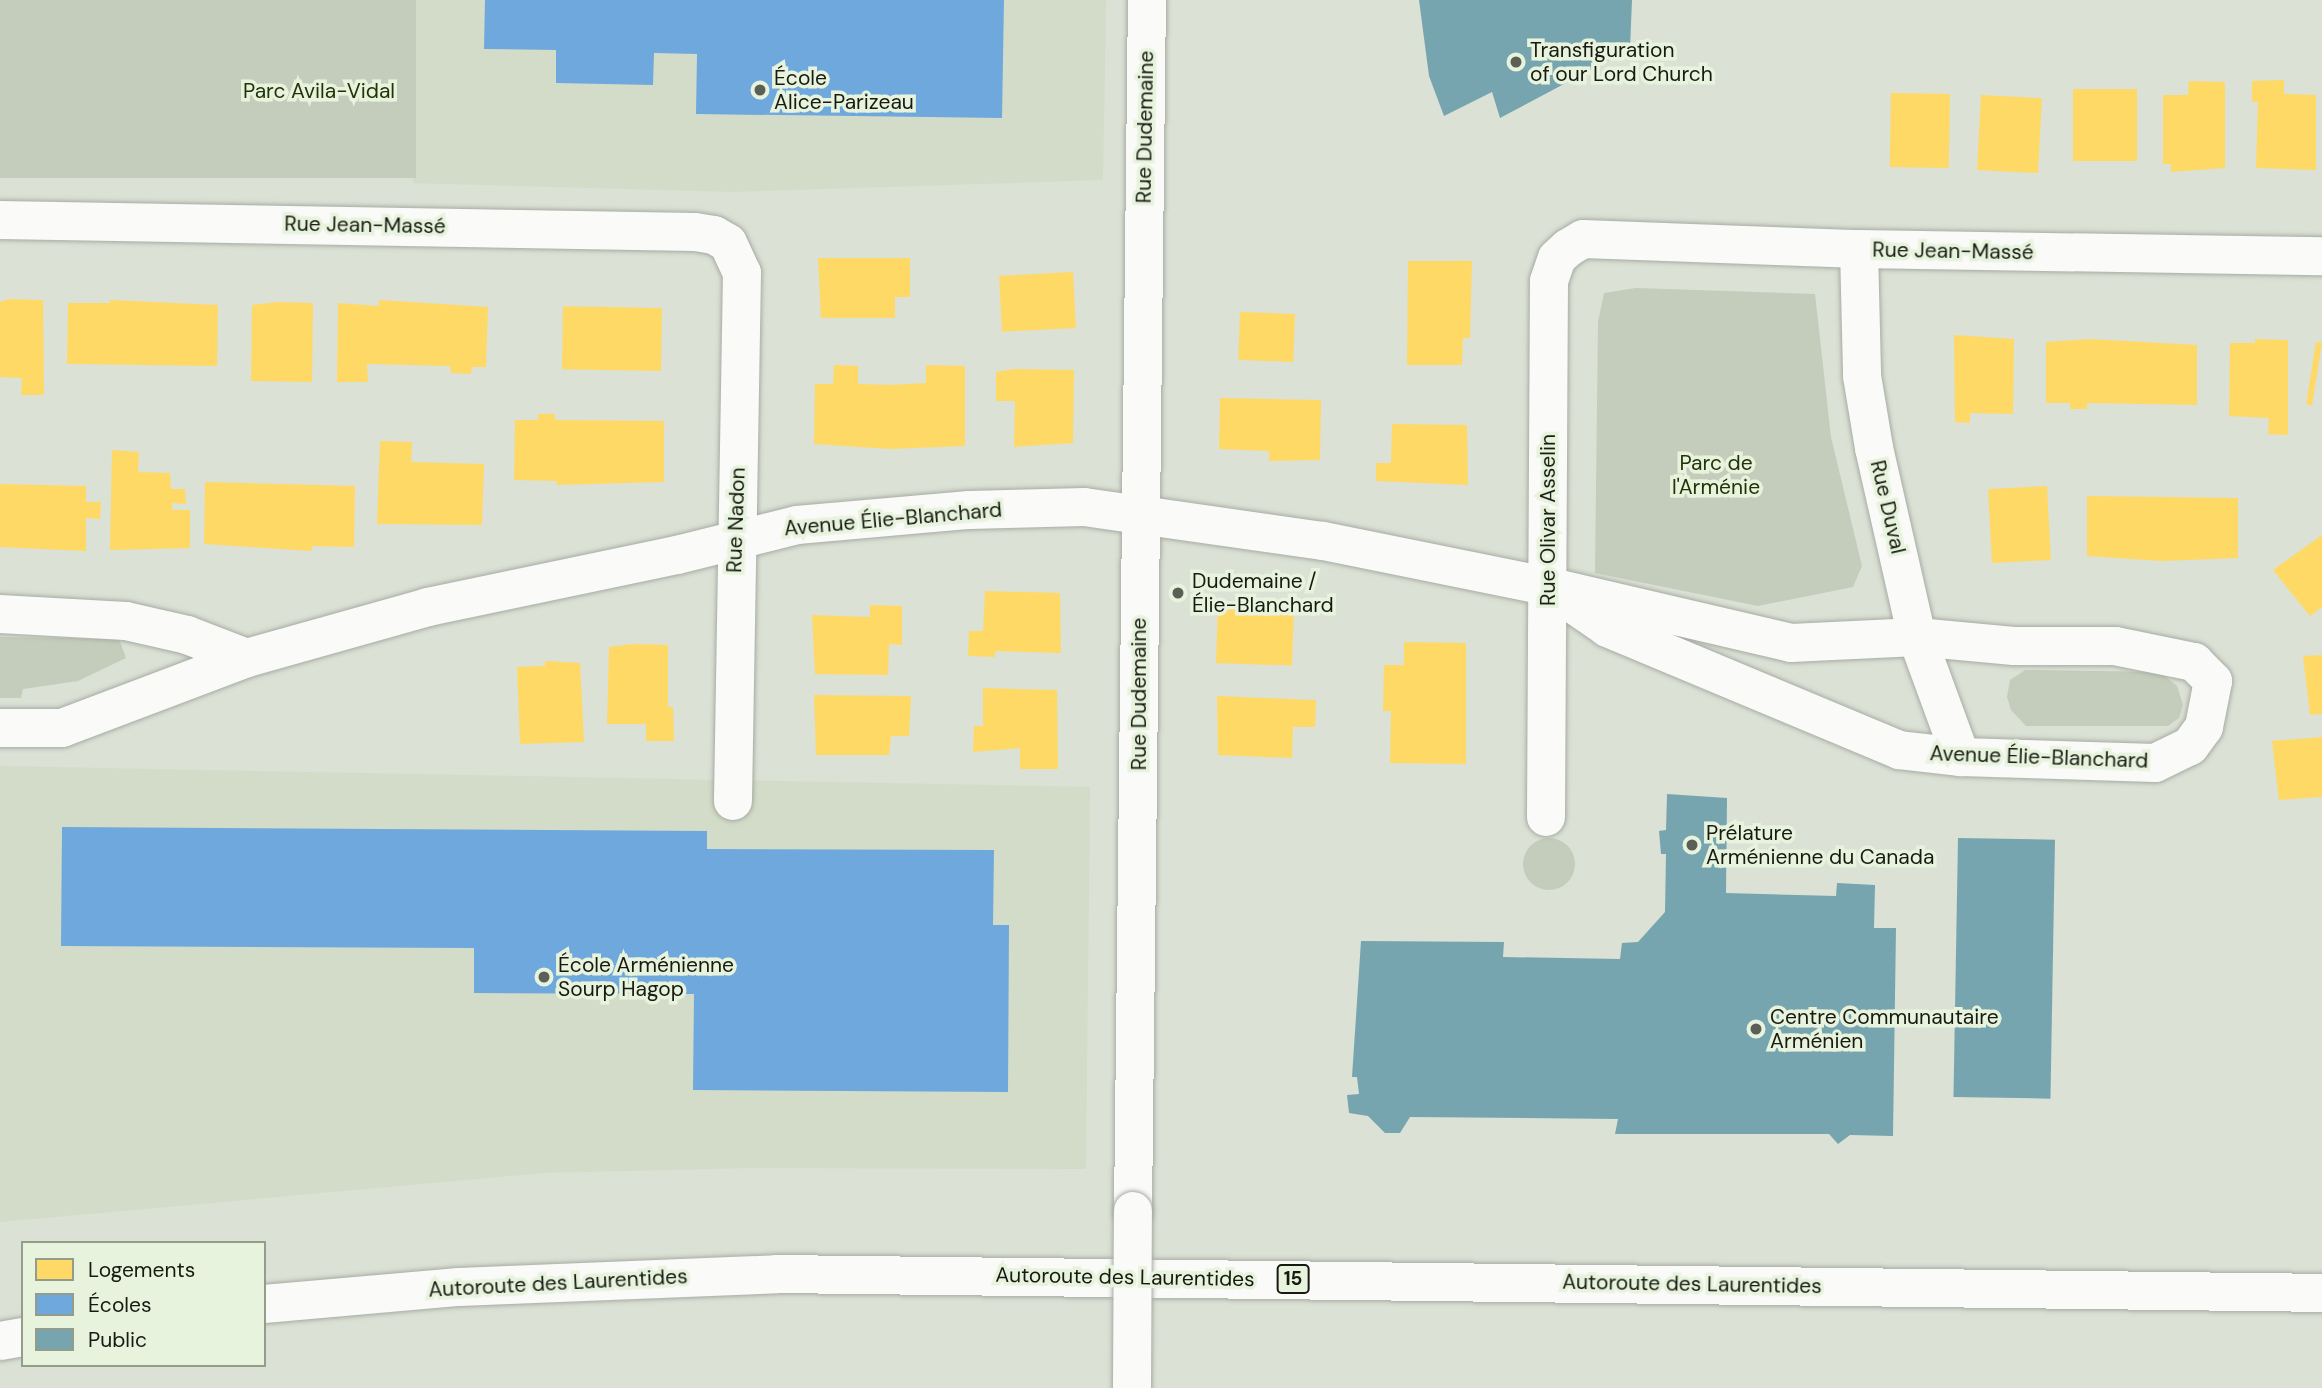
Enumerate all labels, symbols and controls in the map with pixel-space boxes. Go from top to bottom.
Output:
place label: Transfiguration of our Lord Church [1530,37,1713,87]
street label: Rue Dudemaine [1131,50,1159,204]
marker: Transfiguration of our Lord Church [1508,54,1524,70]
place label: École Alice-Parizeau [774,65,914,115]
park label: Parc Avila-Vidal [243,78,395,104]
marker: École Alice-Parizeau [752,82,768,98]
street label: Rue Jean-Massé [284,211,446,239]
street label: Rue Jean-Massé [1872,237,2034,265]
street label: Rue Olivar Asselin [1535,434,1561,606]
park label: Parc de l'Arménie [1672,450,1760,500]
street label: Rue Duval [1865,458,1911,556]
street label: Rue Nadon [722,467,750,573]
street label: Avenue Élie-Blanchard [783,497,1003,541]
place label: Dudemaine / Élie-Blanchard [1192,568,1334,618]
marker: Dudemaine / Élie-Blanchard [1170,585,1186,601]
street label: Rue Dudemaine [1126,618,1152,770]
street label: Avenue Élie-Blanchard [1929,741,2149,773]
place label: Prélature Arménienne du Canada [1706,820,1934,870]
marker: Prélature Arménienne du Canada [1684,837,1700,853]
place label: École Arménienne Sourp Hagop [558,952,734,1002]
marker: École Arménienne Sourp Hagop [536,969,552,985]
place label: Centre Communautaire Arménien [1770,1004,1999,1054]
marker: Centre Communautaire Arménien [1748,1021,1764,1037]
legend [21,1241,266,1367]
text: Logements [88,1256,195,1284]
street label: Autoroute des Laurentides [995,1262,1255,1292]
street label: Autoroute des Laurentides [428,1264,688,1302]
road number: 15 [1276,1264,1310,1294]
street label: Autoroute des Laurentides [1562,1269,1822,1299]
text: Écoles [88,1291,151,1319]
text: Public [88,1326,147,1354]

